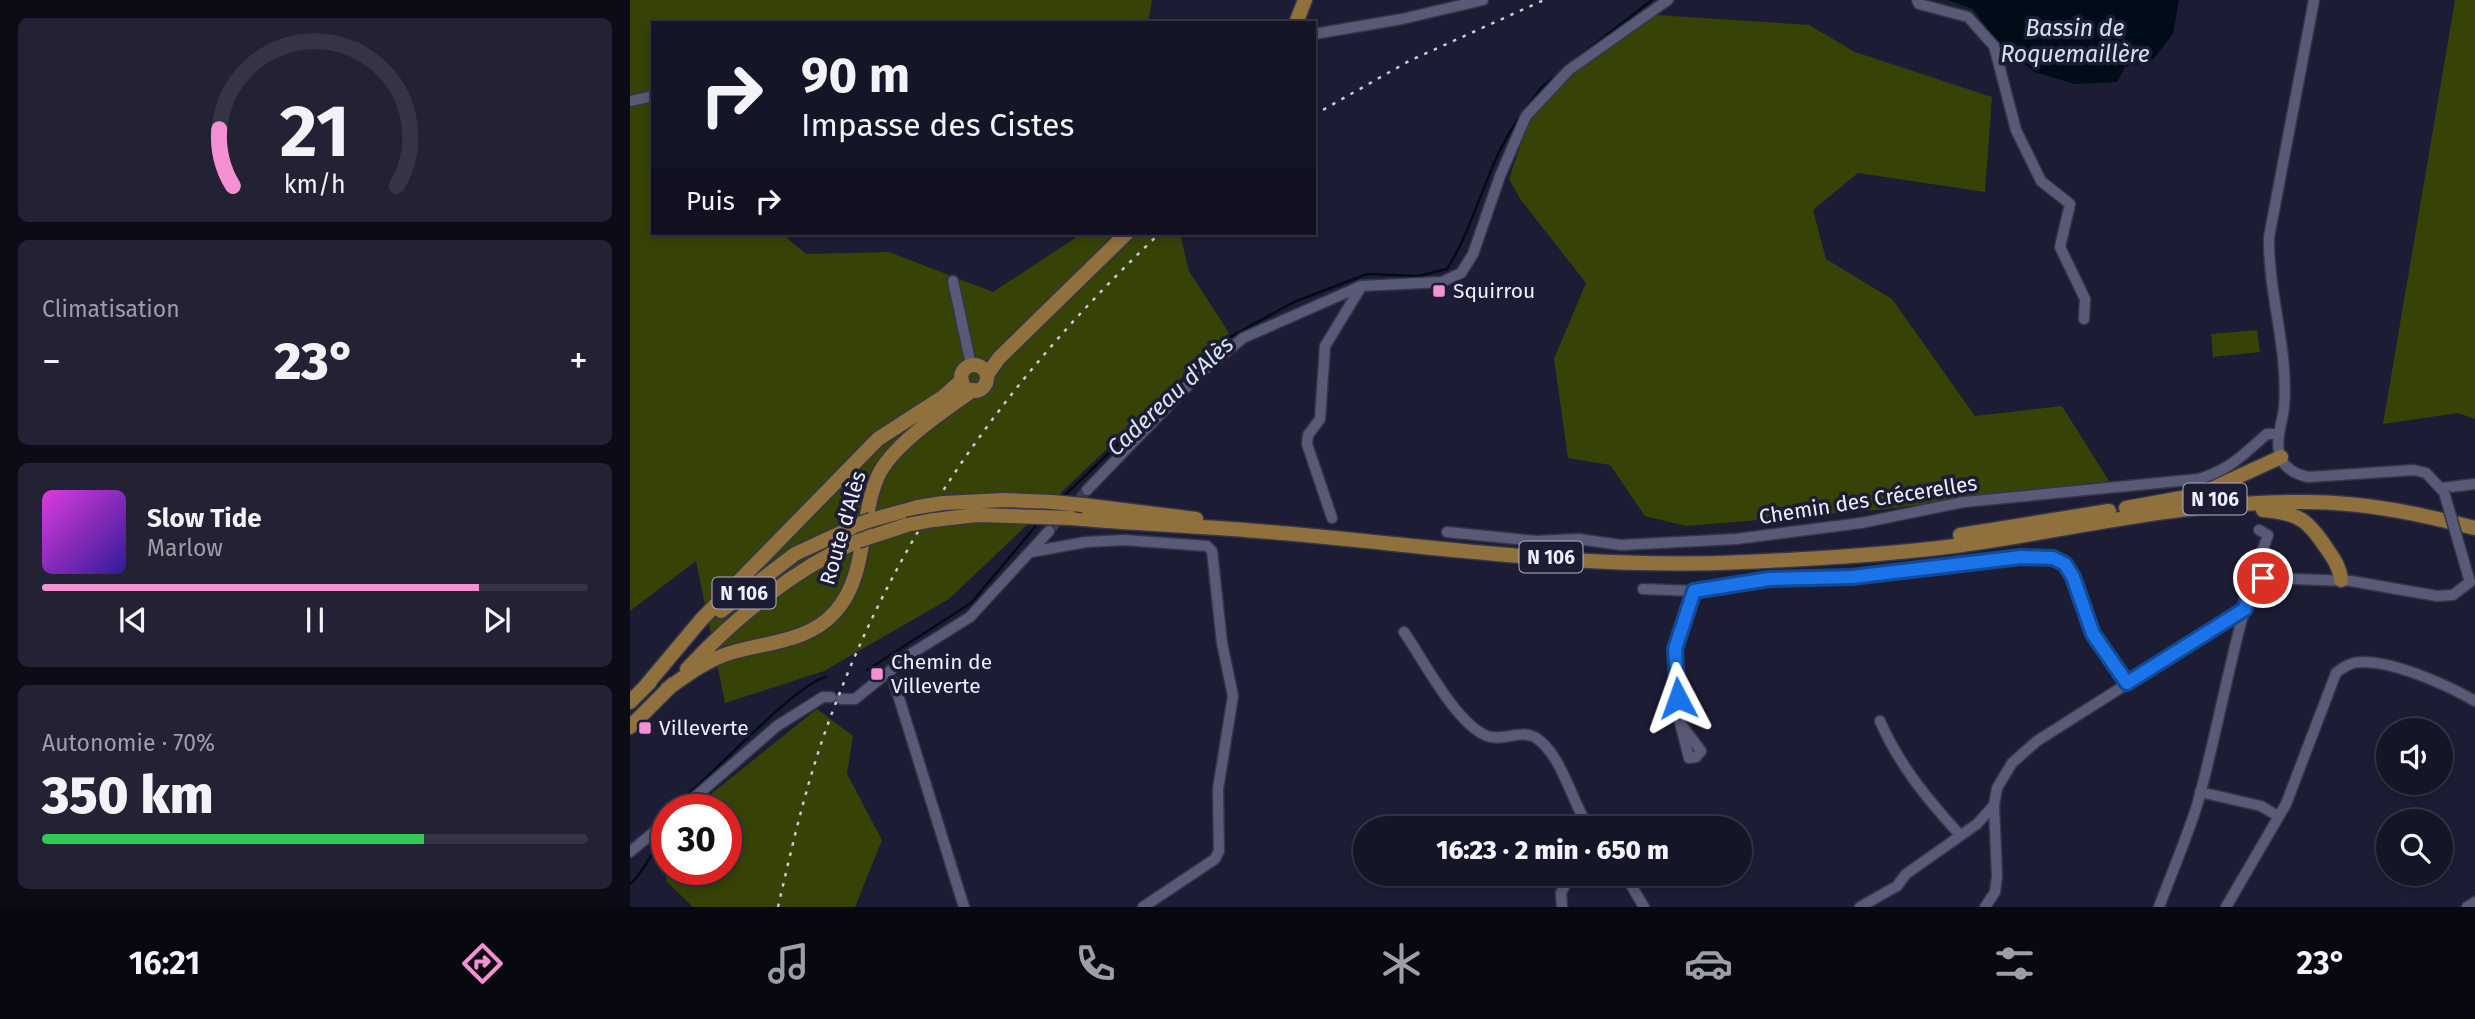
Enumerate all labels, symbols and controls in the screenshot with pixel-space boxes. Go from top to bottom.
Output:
water label: Bassin de Roquemaillère [2000,14,2150,68]
text: 90 m [801,46,910,105]
icon: right [686,49,777,140]
text: 21 [280,89,350,176]
text: Impasse des Cistes [801,106,1074,144]
text: km/h [284,170,346,200]
icon: right [749,182,787,220]
text: Puis [686,186,735,217]
place label: Squirrou [1453,278,1535,304]
marker: Squirrou [1431,283,1447,299]
text: Climatisation [42,295,180,323]
text: 23° [274,330,356,393]
water label: Cadereau d'Alès [1101,330,1239,462]
text: − [42,338,61,384]
text: + [569,338,588,384]
street label: Route d'Alès [814,468,872,588]
street label: Chemin des Crécerelles [1757,470,1979,530]
road number: N 106 [2184,484,2246,514]
text: Slow Tide [147,503,262,534]
text: Marlow [147,534,223,562]
road number: N 106 [1520,542,1583,572]
pin [2233,548,2293,608]
icon: arrive [2244,559,2282,597]
road number: N 106 [712,578,776,608]
icon: previous [114,601,152,639]
icon: pause [296,601,334,639]
icon: next [478,601,516,639]
place label: Chemin de Villeverte [891,649,992,699]
position arrow [1641,661,1715,735]
marker: Chemin de Villeverte [869,666,885,682]
place label: Villeverte [659,715,749,741]
map controls [2376,718,2453,886]
button: sound [2376,718,2453,795]
marker: Villeverte [637,720,653,736]
text: Autonomie · 70% [42,729,215,757]
text: 350 km [42,764,214,827]
speed limit sign: 30 [651,794,742,885]
button: search [2376,809,2453,886]
text: 16:23 · 2 min · 650 m [1436,835,1669,866]
icon: directions [458,939,507,988]
icon: music [764,939,813,988]
icon: phone [1071,939,1120,988]
icon: climate [1377,939,1426,988]
icon: car [1684,939,1733,988]
icon: filters [1990,939,2039,988]
text: 16:21 [129,944,200,982]
text: 23° [2297,944,2346,982]

